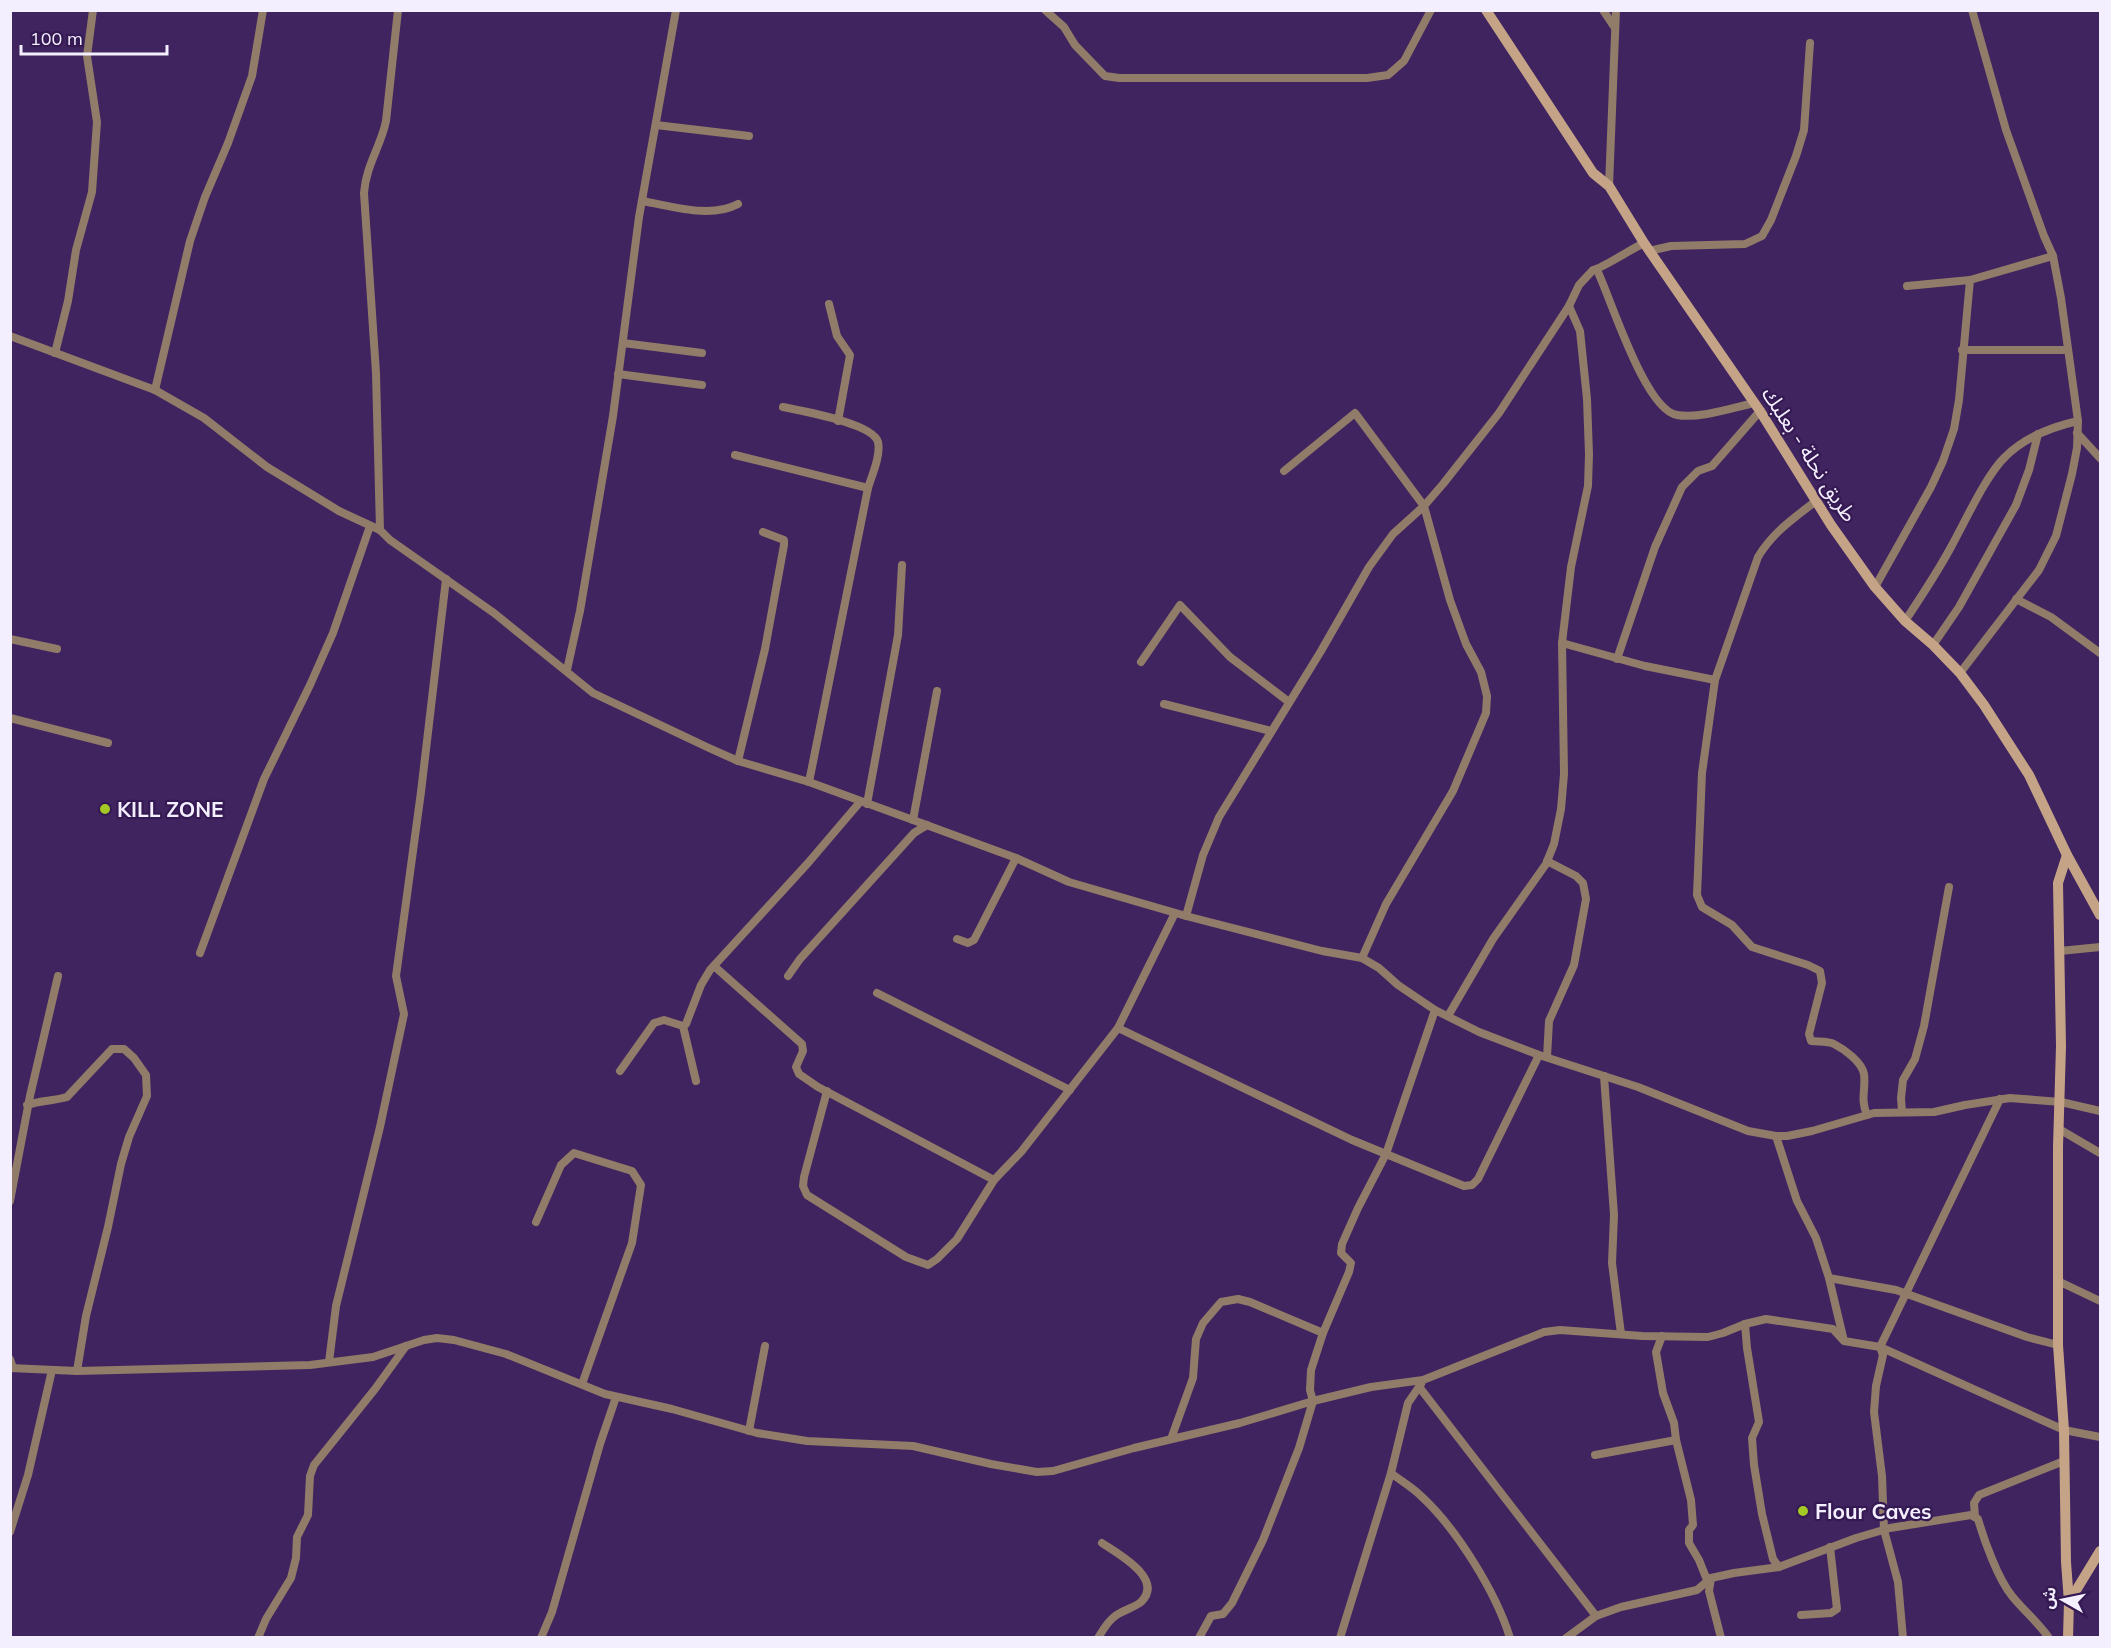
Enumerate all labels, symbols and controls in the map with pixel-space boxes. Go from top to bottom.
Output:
scale bar [21,18,166,56]
text: 100 m [30,27,83,50]
street label: طريق نحلة - بعلبك [1756,382,1863,527]
place label: KILL ZONE [117,796,224,822]
marker: KILL ZONE [98,802,112,816]
place label: Flour Caves [1815,1498,1932,1524]
marker: Flour Caves [1796,1504,1810,1518]
north arrow [2033,1570,2093,1630]
text: ش [2037,1585,2060,1610]

